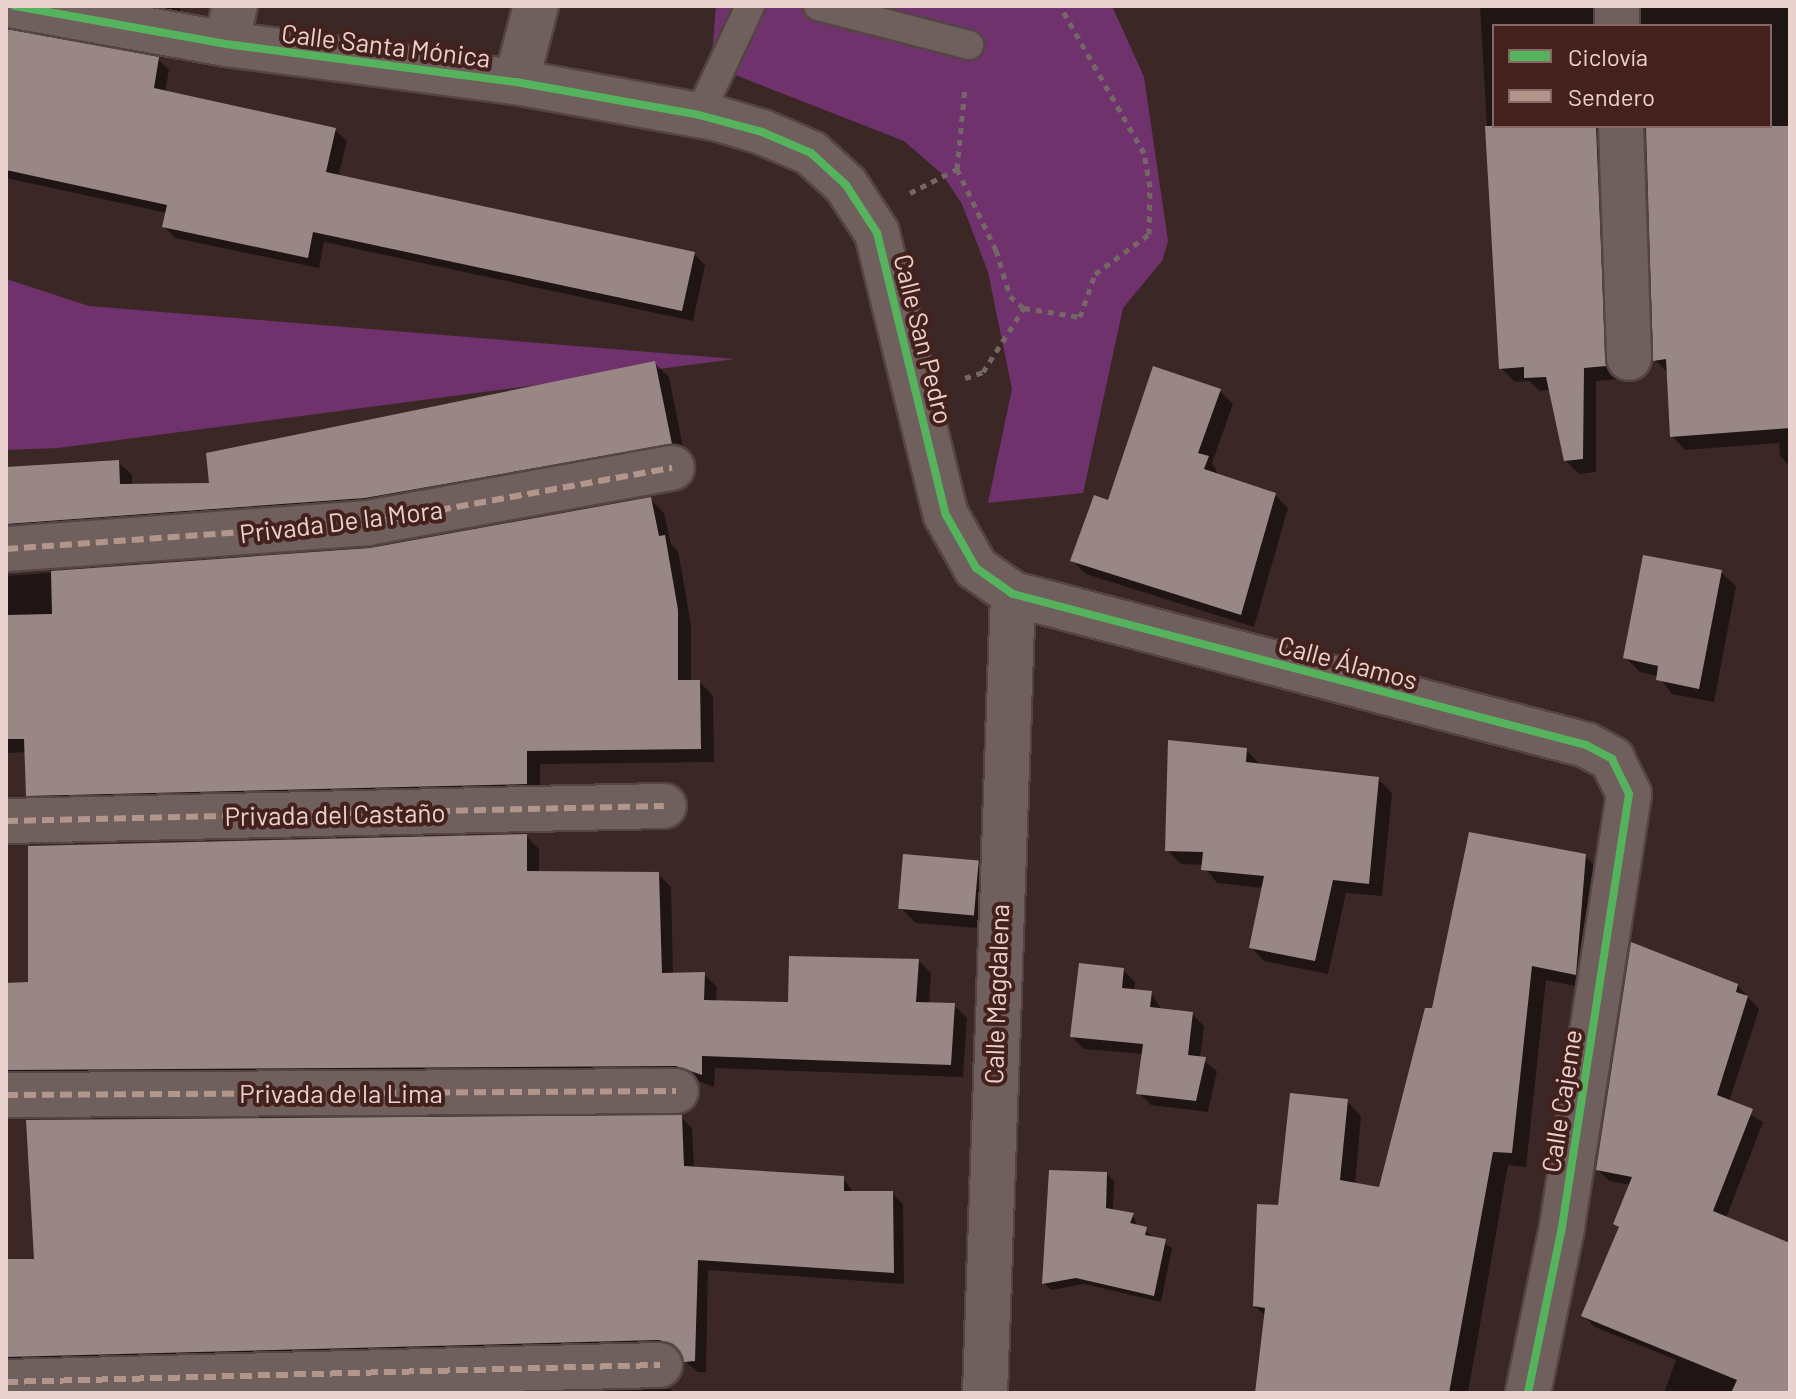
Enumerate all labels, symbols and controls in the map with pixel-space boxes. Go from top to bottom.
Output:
street label: Calle Santa Mónica [280,17,492,73]
legend [1492,24,1772,128]
text: Ciclovía [1568,42,1648,71]
text: Sendero [1568,82,1655,111]
street label: Calle San Pedro [888,251,960,427]
street label: Privada De la Mora [238,493,444,549]
street label: Calle Álamos [1275,628,1421,696]
street label: Privada del Castaño [224,796,446,832]
street label: Calle Magdalena [977,903,1015,1085]
street label: Calle Cajeme [1534,1027,1588,1175]
street label: Privada de la Lima [239,1077,443,1109]

